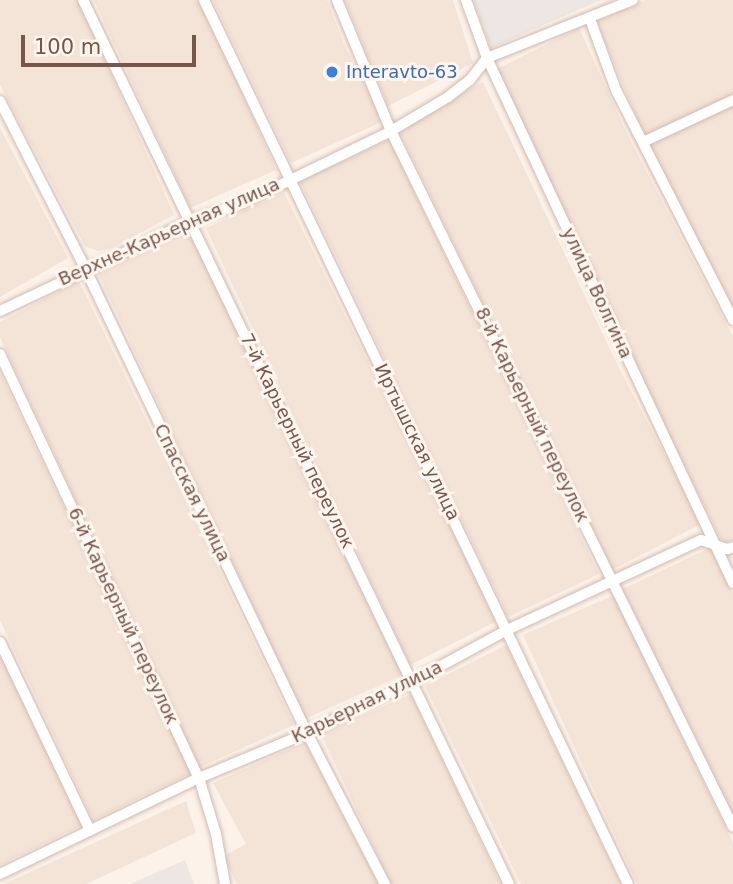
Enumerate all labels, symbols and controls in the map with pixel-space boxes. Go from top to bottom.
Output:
scale bar [24,21,200,65]
text: 100 m [34,35,101,59]
place label: Interavto-63 [346,61,458,83]
marker: Interavto-63 [324,64,340,80]
street label: Верхне-Карьерная улица [55,173,283,291]
street label: улица Волгина [557,224,637,362]
street label: 8-й Карьерный переулок [470,304,594,526]
street label: 7-й Карьерный переулок [235,330,359,552]
street label: Иртышская улица [370,360,464,524]
street label: Спасская улица [149,421,235,565]
street label: 6-й Карьерный переулок [63,504,183,728]
street label: Карьерная улица [288,656,446,748]

